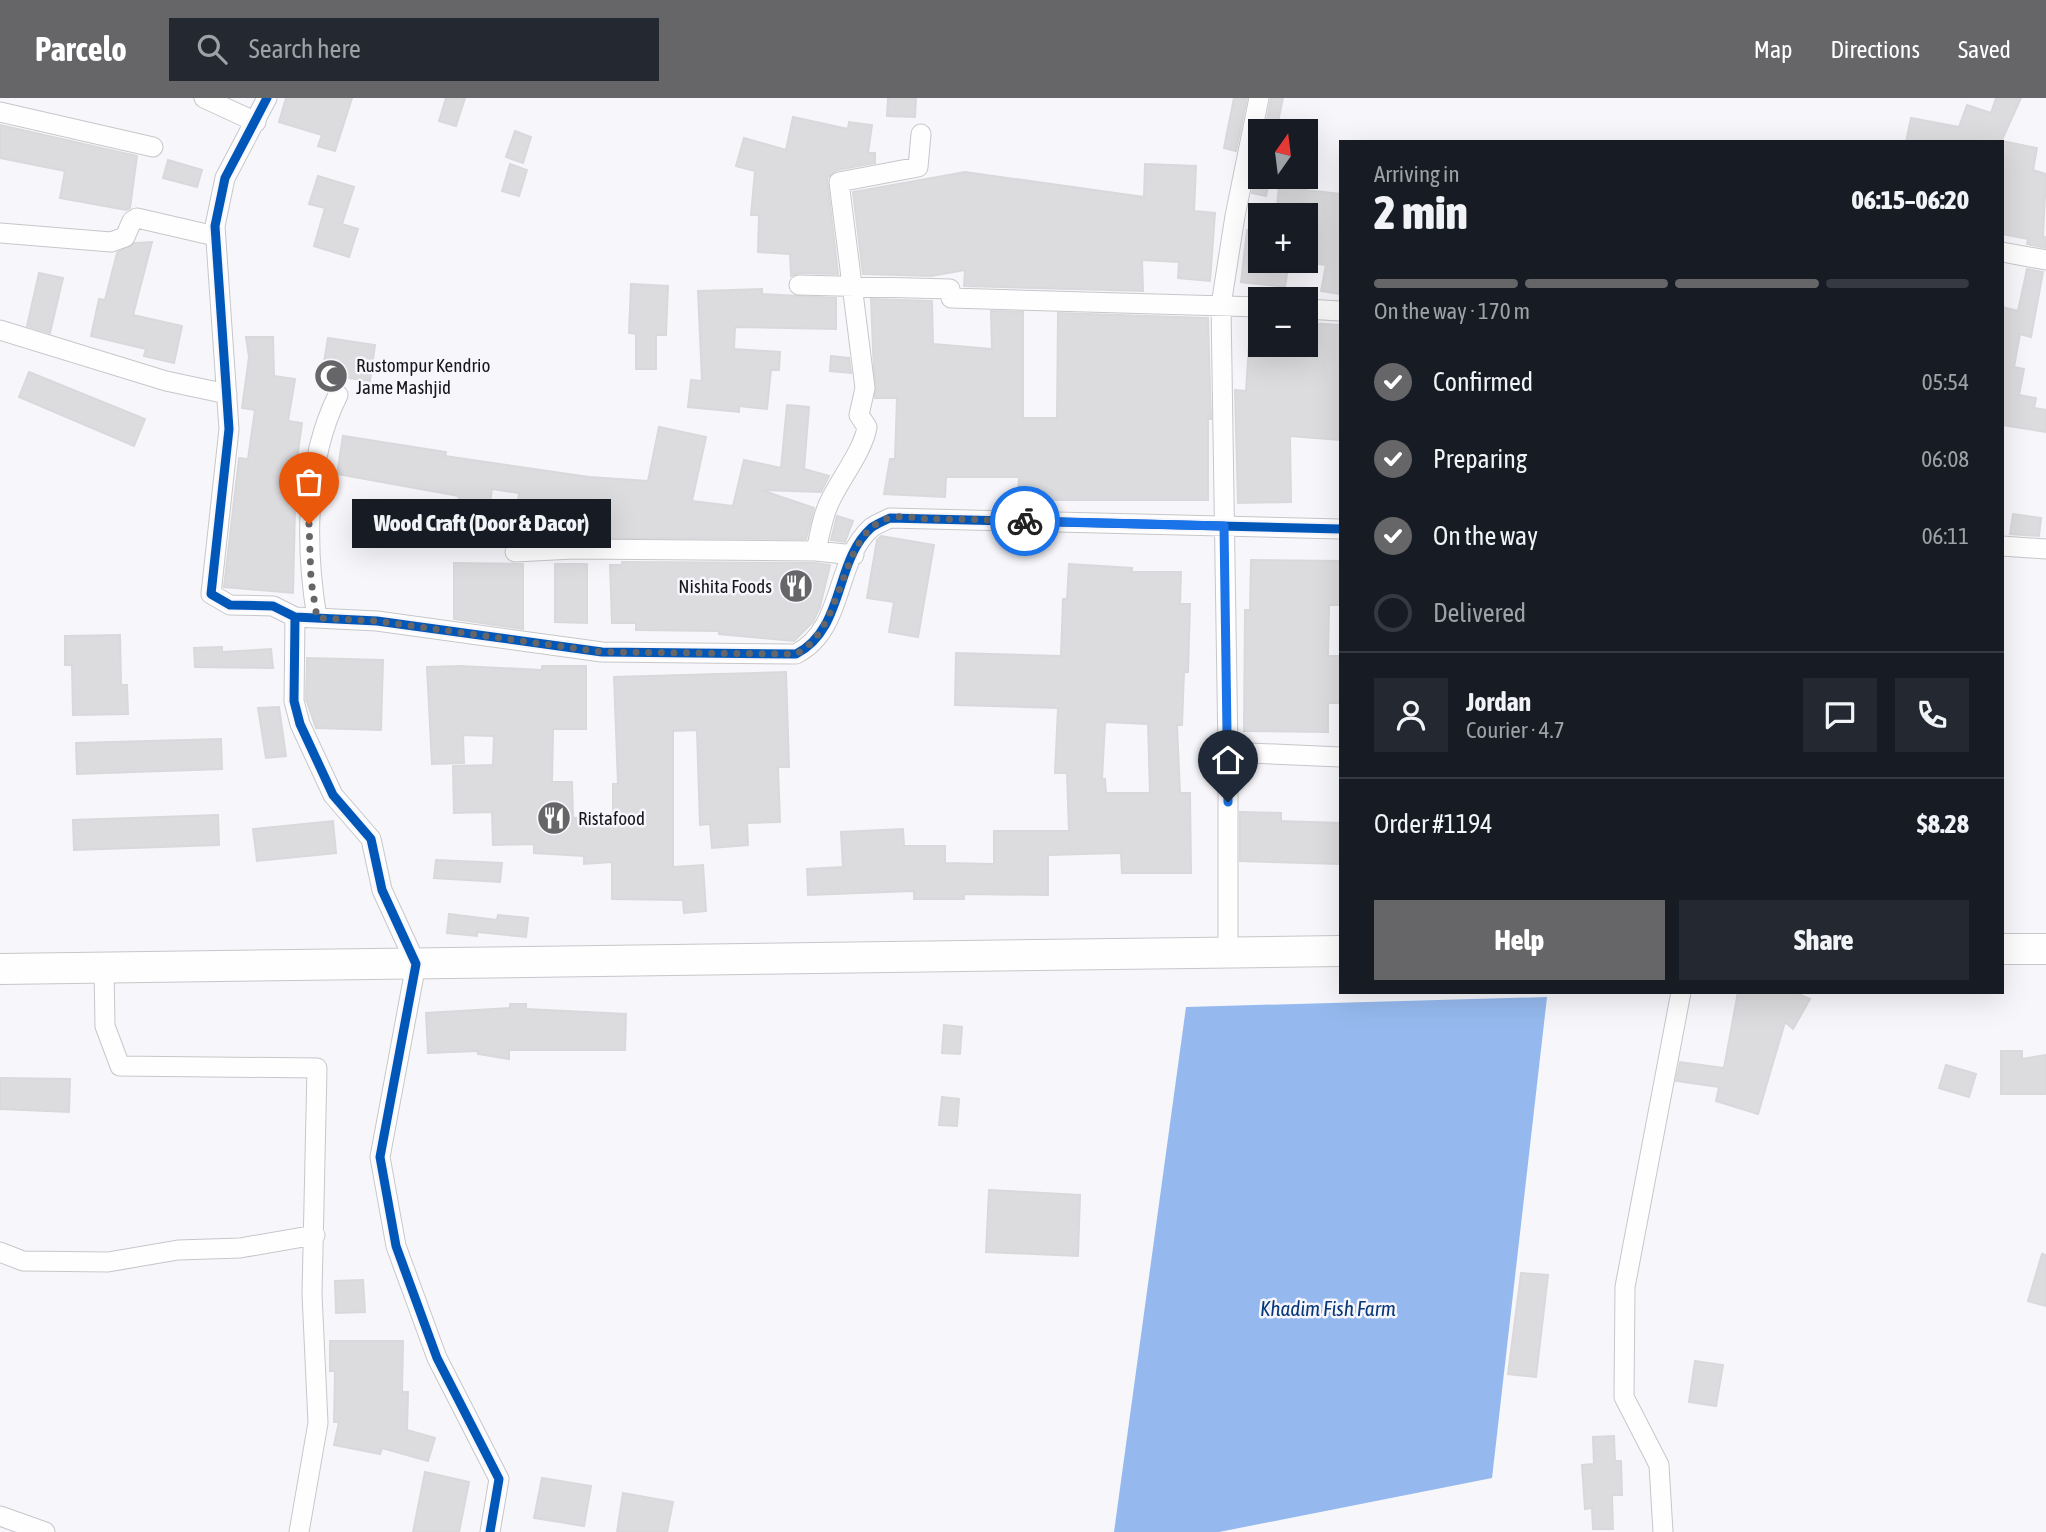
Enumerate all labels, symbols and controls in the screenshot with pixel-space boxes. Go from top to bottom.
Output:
search box [169,18,659,81]
text: Parcelo [35,30,127,68]
icon: search [193,30,231,68]
text: Search here [249,34,361,64]
text: Map [1754,36,1792,63]
text: Directions [1830,36,1920,63]
text: Saved [1958,36,2011,63]
north arrow [1248,119,1318,189]
map controls [1248,119,1318,357]
text: Arriving in [1374,161,1460,187]
text: 06:15–06:20 [1852,185,1969,215]
text: 2 min [1374,186,1468,239]
button: + [1248,203,1318,273]
button: − [1248,287,1318,357]
text: On the way · 170 m [1374,298,1530,324]
place label: Rustompur Kendrio Jame Mashjid [356,354,490,398]
mosque icon: Rustompur Kendrio Jame Mashjid [312,357,350,395]
icon: check [1374,363,1412,401]
text: Confirmed [1433,367,1533,397]
text: 05:54 [1922,369,1969,395]
icon: check [1374,440,1412,478]
text: Preparing [1433,444,1527,474]
text: 06:08 [1921,446,1969,472]
pin [279,452,339,524]
icon: bag [290,463,328,501]
courier [990,486,1060,556]
callout: Wood Craft (Door & Dacor) [351,500,610,548]
icon: bike [1006,502,1044,540]
text: Wood Craft (Door & Dacor) [374,510,589,536]
icon: check [1374,517,1412,555]
text: On the way [1433,521,1538,551]
text: 06:11 [1922,523,1969,549]
restaurant icon: Nishita Foods [777,567,815,605]
place label: Nishita Foods [678,575,772,597]
text: Delivered [1433,598,1526,628]
button: person [1374,678,1448,752]
button: chat [1803,678,1877,752]
button: phone [1895,678,1969,752]
text: Jordan [1466,687,1531,717]
text: Courier · 4.7 [1466,717,1565,743]
pin [1198,730,1258,802]
icon: home [1209,741,1247,779]
restaurant icon: Ristafood [535,799,573,837]
place label: Ristafood [578,807,645,829]
text: Order #1194 [1374,809,1493,839]
text: $8.28 [1917,809,1969,839]
button: Help [1374,900,1665,980]
button: Share [1679,900,1969,980]
water label: Khadim Fish Farm [1260,1296,1396,1320]

